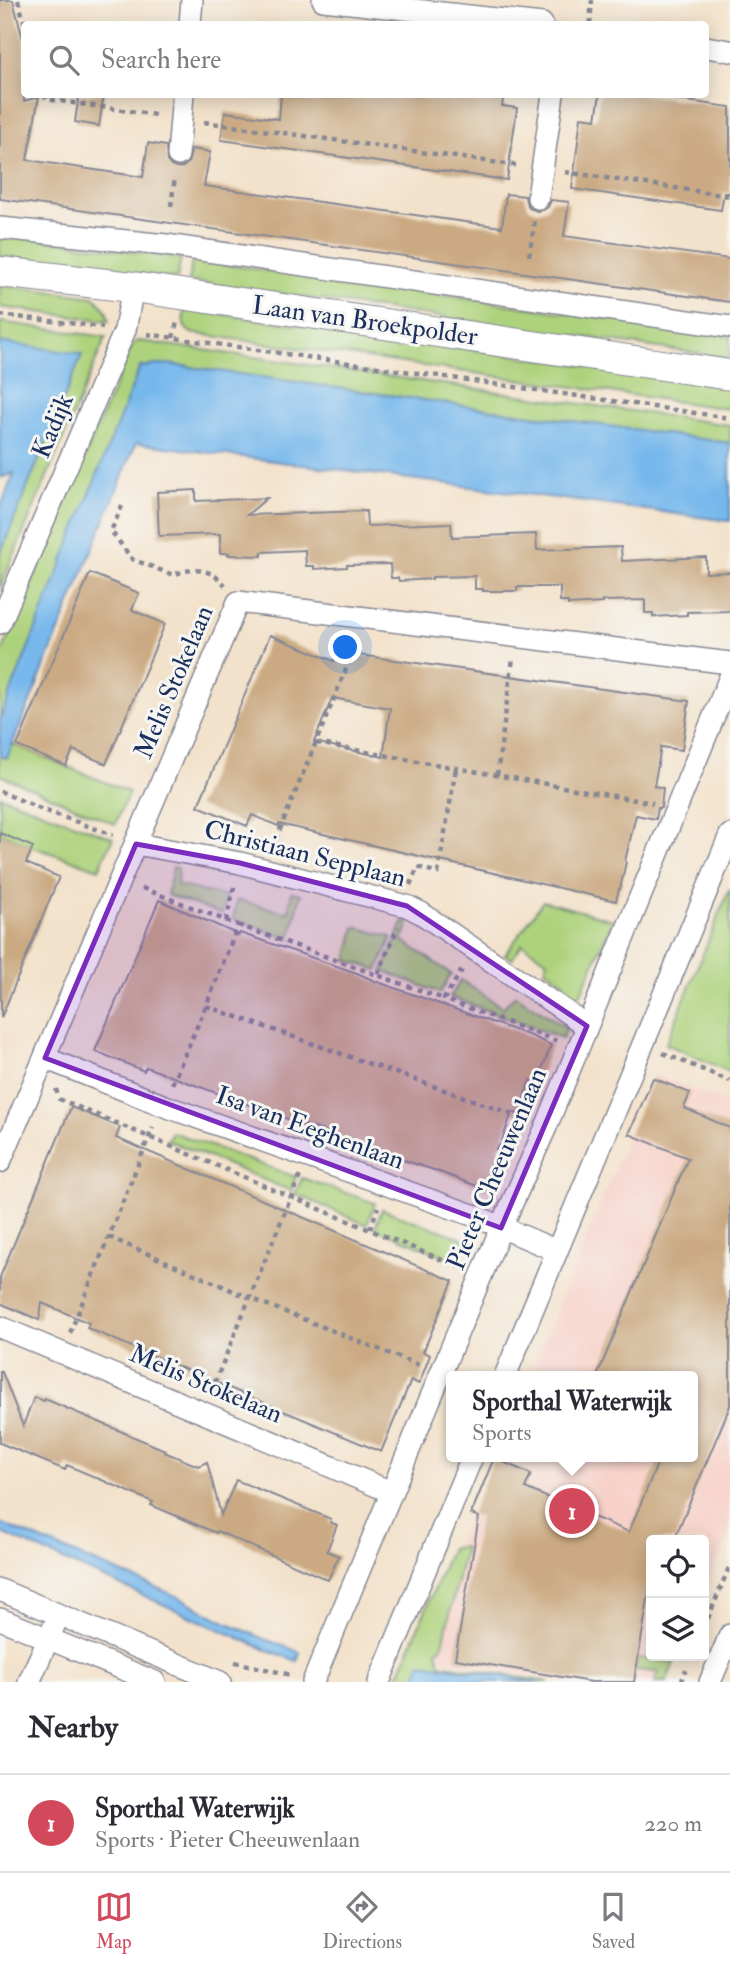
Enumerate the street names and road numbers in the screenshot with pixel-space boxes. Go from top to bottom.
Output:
street label: Laan van Broekpolder [250,289,480,354]
street label: Kadijk [25,388,81,463]
street label: Melis Stokelaan [127,601,221,763]
street label: Christiaan Sepplaan [201,813,409,895]
street label: Pieter Cheeuwenlaan [440,1063,554,1275]
street label: Isa van Eeghenlaan [212,1079,408,1177]
street label: Melis Stokelaan [125,1337,287,1431]

